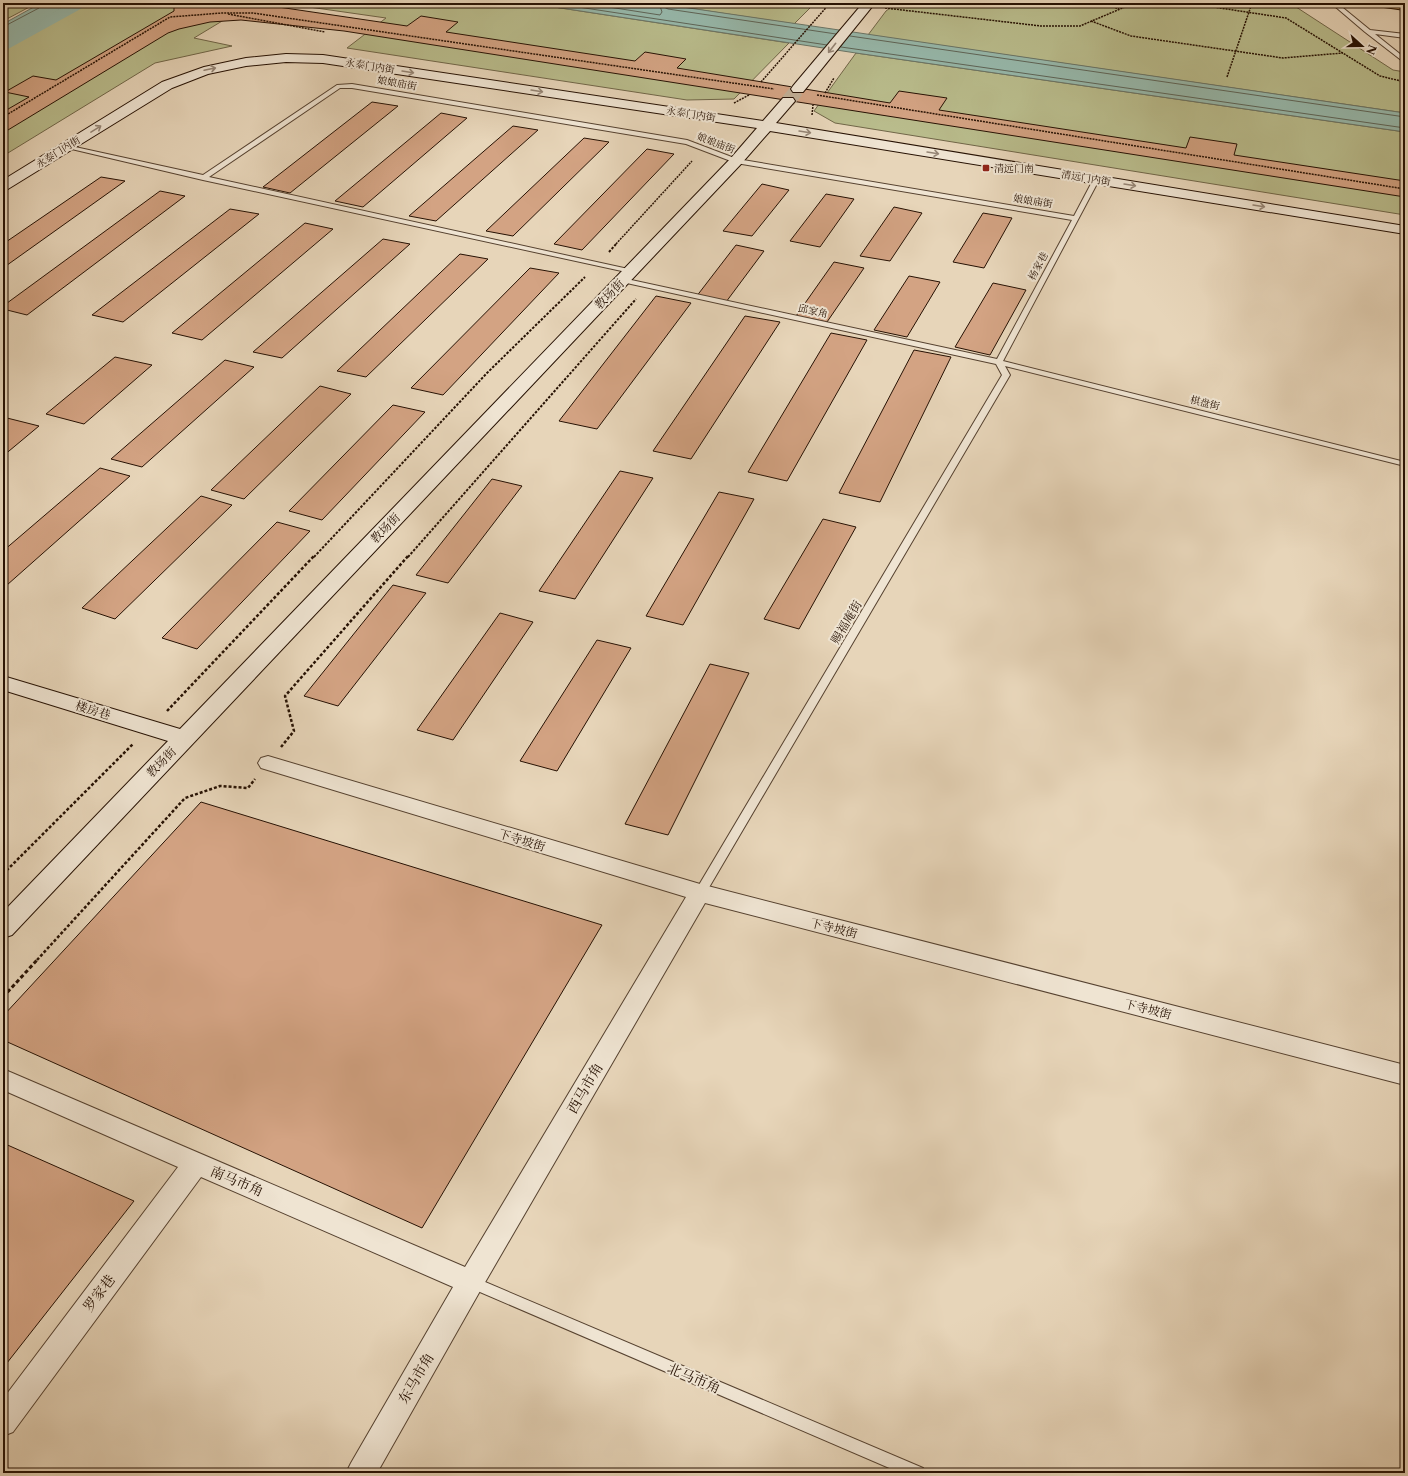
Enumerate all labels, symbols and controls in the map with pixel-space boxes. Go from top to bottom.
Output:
north arrow [1342,26,1382,66]
one-way arrow [827,42,836,53]
text: N [1363,43,1380,57]
street label: 永泰门内街 [344,56,396,76]
one-way arrow [204,65,217,73]
one-way arrow [402,68,415,76]
street label: 娘娘庙街 [376,73,418,93]
one-way arrow [530,87,543,95]
street label: 永泰门内街 [665,104,717,124]
one-way arrow [90,125,101,133]
one-way arrow [798,128,811,136]
street label: 娘娘庙街 [695,130,737,156]
street label: 永泰门内街 [33,133,83,171]
one-way arrow [926,149,939,157]
place label: 清远门南 [994,162,1034,175]
marker: 清远门南 [981,163,991,173]
street label: 清远门内街 [1060,168,1112,188]
one-way arrow [1123,181,1136,189]
street label: 娘娘庙街 [1012,191,1054,211]
one-way arrow [1252,202,1265,210]
street label: 杨家巷 [1025,250,1051,282]
street label: 教场街 [591,275,628,312]
street label: 邱家角 [797,302,829,320]
street label: 棋盘街 [1189,393,1221,413]
street label: 教场街 [367,509,404,546]
street label: 赐福庵街 [827,597,865,646]
street label: 楼房巷 [74,698,112,722]
street label: 教场街 [143,743,180,780]
street label: 下寺坡街 [497,826,548,854]
street label: 下寺坡街 [809,915,860,941]
street label: 下寺坡街 [1123,996,1174,1022]
street label: 西马市角 [563,1059,607,1117]
street label: 南马市角 [208,1162,266,1200]
street label: 罗家巷 [79,1271,119,1315]
street label: 东马市角 [394,1349,438,1407]
street label: 北马市角 [665,1359,723,1397]

